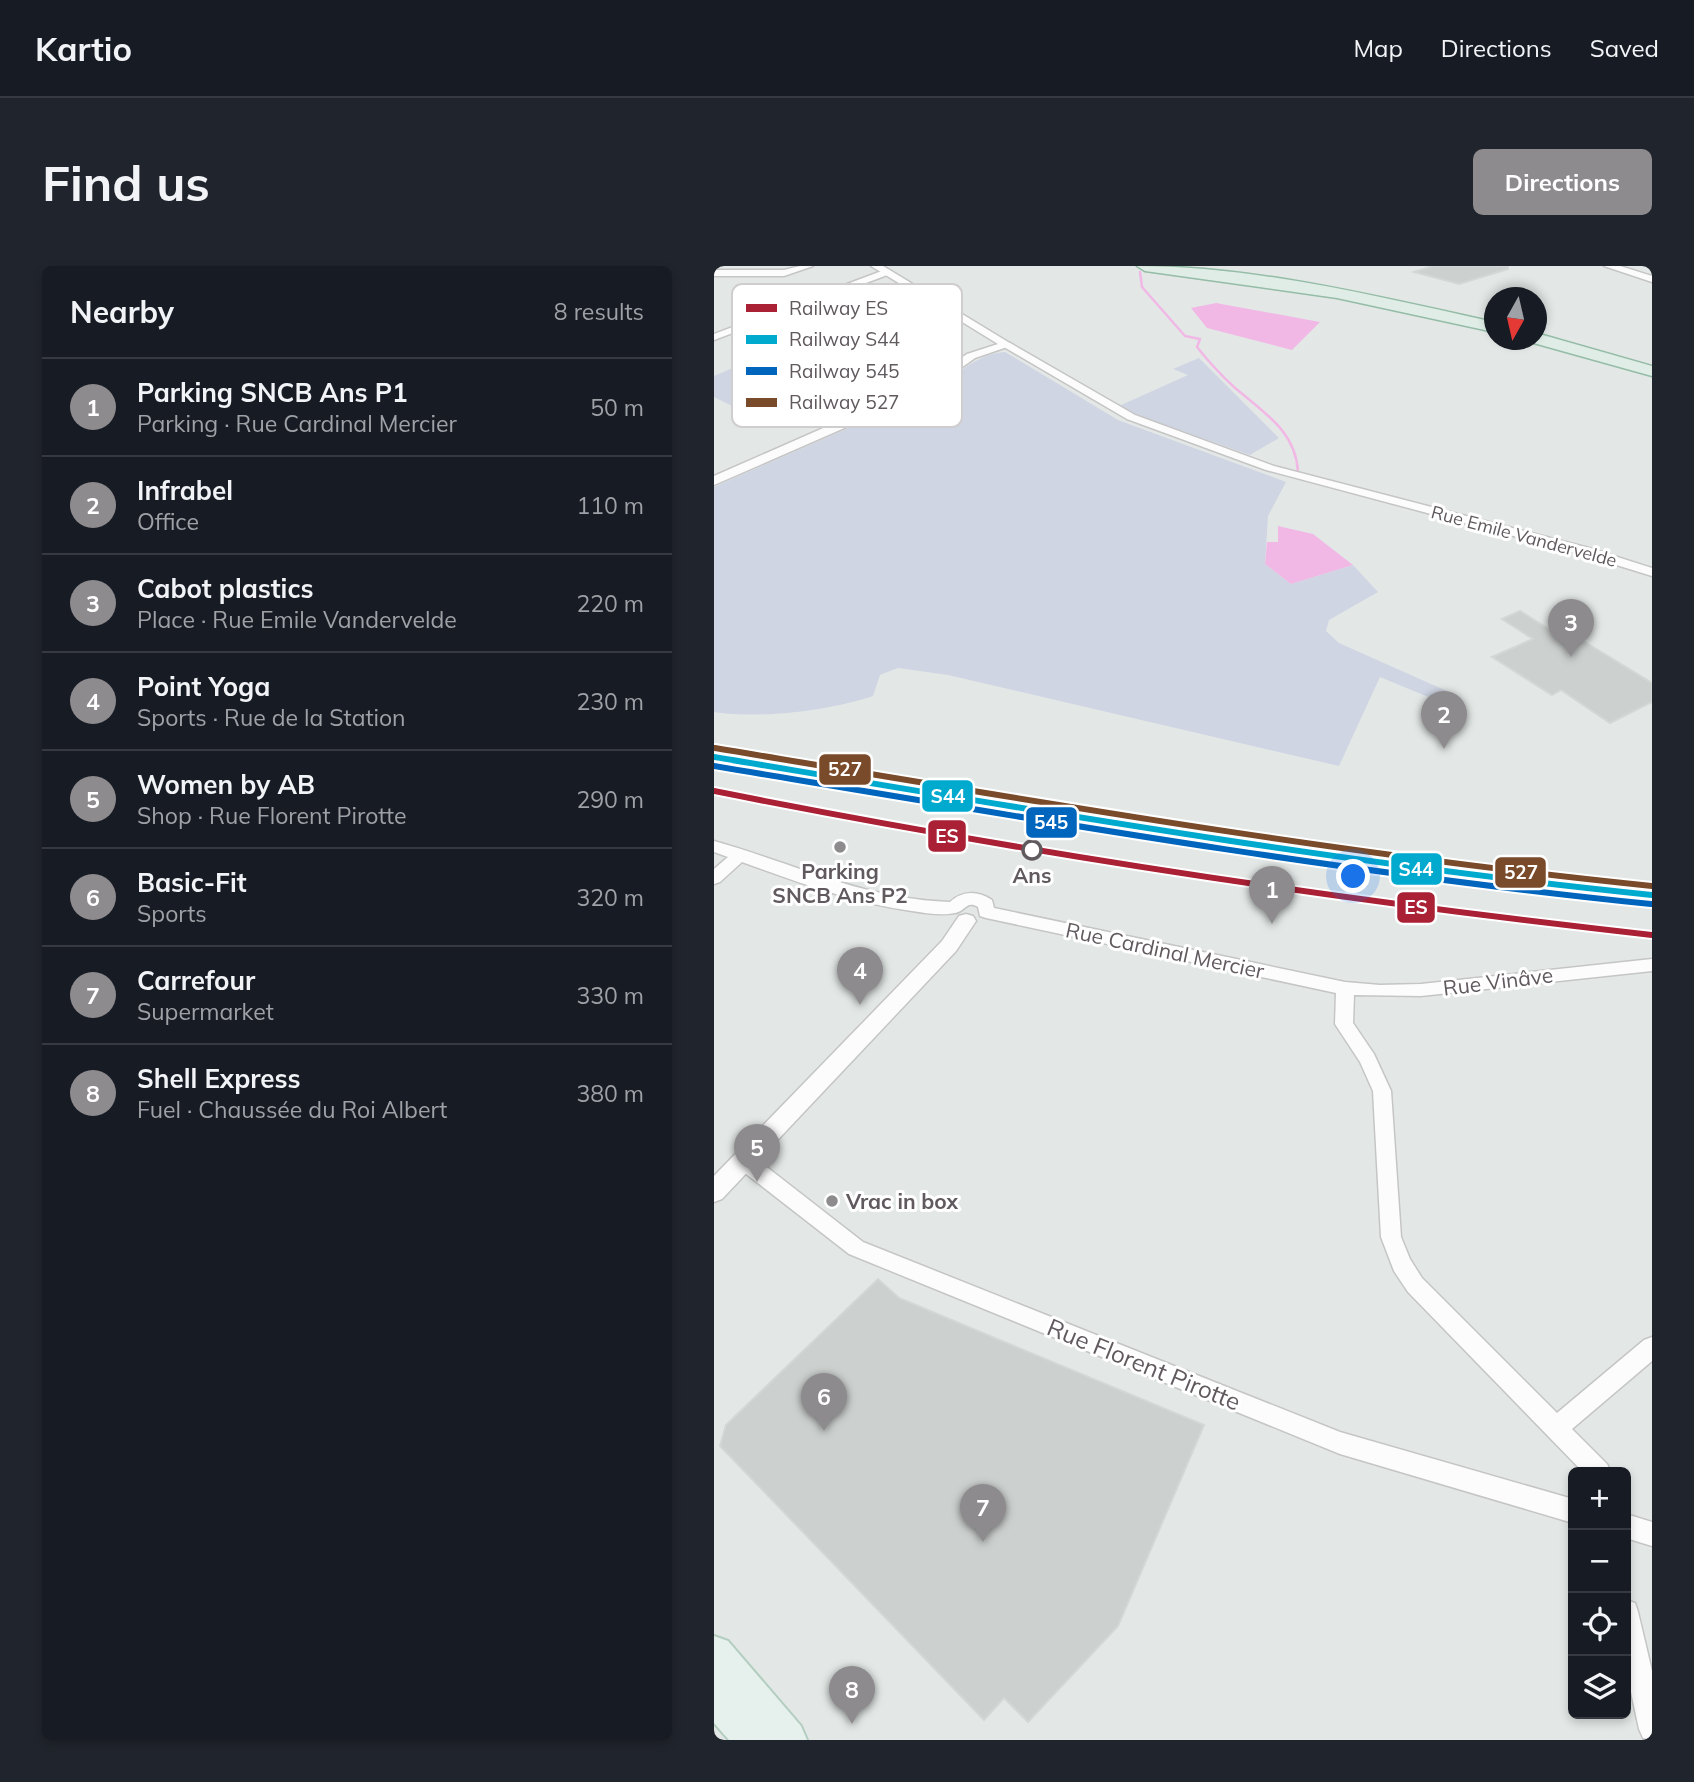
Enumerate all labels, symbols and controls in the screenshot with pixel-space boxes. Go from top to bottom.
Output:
text: Kartio [35,28,132,69]
text: Map [1353,33,1403,63]
text: Directions [1441,33,1552,63]
text: Saved [1590,33,1659,63]
button: Directions [1473,149,1652,215]
text: Find us [42,152,210,213]
legend [732,284,962,427]
north arrow [1484,287,1547,350]
text: Nearby [70,293,174,331]
text: Railway ES [789,296,888,320]
text: 8 results [554,297,644,326]
text: Railway S44 [789,327,900,351]
text: Railway 545 [789,359,899,383]
text: Parking SNCB Ans P1 [137,376,408,409]
text: Railway 527 [789,390,899,414]
text: 1 [86,393,100,422]
text: 50 m [590,393,644,422]
text: Parking · Rue Cardinal Mercier [137,409,457,438]
text: Infrabel [137,474,233,507]
text: 2 [86,491,100,520]
text: 110 m [576,491,644,520]
street label: Rue Emile Vandervelde [1429,500,1619,572]
text: Office [137,507,199,536]
text: Cabot plastics [137,572,314,605]
text: 3 [86,589,100,618]
text: 220 m [576,589,644,618]
pin: 3 [1548,599,1594,657]
text: Place · Rue Emile Vandervelde [137,605,457,634]
text: Point Yoga [137,670,270,703]
text: 4 [86,687,100,716]
text: 230 m [576,687,644,716]
pin: 2 [1421,691,1467,749]
text: Sports · Rue de la Station [137,703,406,732]
line badge: 527 [818,753,872,786]
text: 527 [828,757,862,781]
text: Women by AB [137,768,315,801]
line badge: S44 [921,779,974,813]
text: S44 [930,784,966,808]
text: 5 [86,785,100,814]
text: 290 m [576,785,644,814]
text: Shop · Rue Florent Pirotte [137,801,406,830]
line badge: 545 [1025,806,1078,839]
text: 545 [1034,810,1068,834]
line badge: ES [927,819,967,853]
text: ES [935,824,959,848]
marker: Parking SNCB Ans P2 [832,839,848,855]
marker: Ans [1022,840,1042,860]
line badge: S44 [1390,852,1443,886]
line badge: 527 [1494,856,1547,889]
text: S44 [1398,857,1434,881]
place label: Parking SNCB Ans P2 [772,858,908,908]
your location [1336,859,1370,893]
text: 527 [1504,860,1538,884]
place label: Ans [1013,862,1051,888]
text: Basic-Fit [137,866,247,899]
pin: 1 [1249,866,1295,924]
text: 6 [86,883,100,912]
text: 320 m [576,883,644,912]
line badge: ES [1396,891,1436,924]
text: ES [1404,895,1428,919]
text: Sports [137,899,207,928]
street label: Rue Cardinal Mercier [1063,916,1267,984]
pin: 4 [837,947,883,1005]
street label: Rue Vinâve [1442,961,1554,1001]
text: Carrefour [137,964,255,997]
text: 7 [86,981,100,1010]
text: 330 m [576,981,644,1010]
text: Supermarket [137,997,274,1026]
text: Shell Express [137,1062,301,1095]
text: 8 [86,1079,100,1108]
text: 380 m [576,1079,644,1108]
text: Fuel · Chaussée du Roi Albert [137,1095,447,1124]
pin: 5 [734,1124,780,1182]
place label: Vrac in box [845,1188,959,1214]
marker: Vrac in box [824,1193,840,1209]
street label: Rue Florent Pirotte [1043,1312,1245,1416]
pin: 6 [801,1373,847,1431]
map controls [1568,1467,1631,1719]
button: + [1568,1467,1631,1530]
pin: 7 [960,1484,1006,1542]
button: − [1568,1530,1631,1593]
button: locate [1568,1593,1631,1656]
button: layers [1568,1656,1631,1719]
pin: 8 [829,1666,875,1724]

